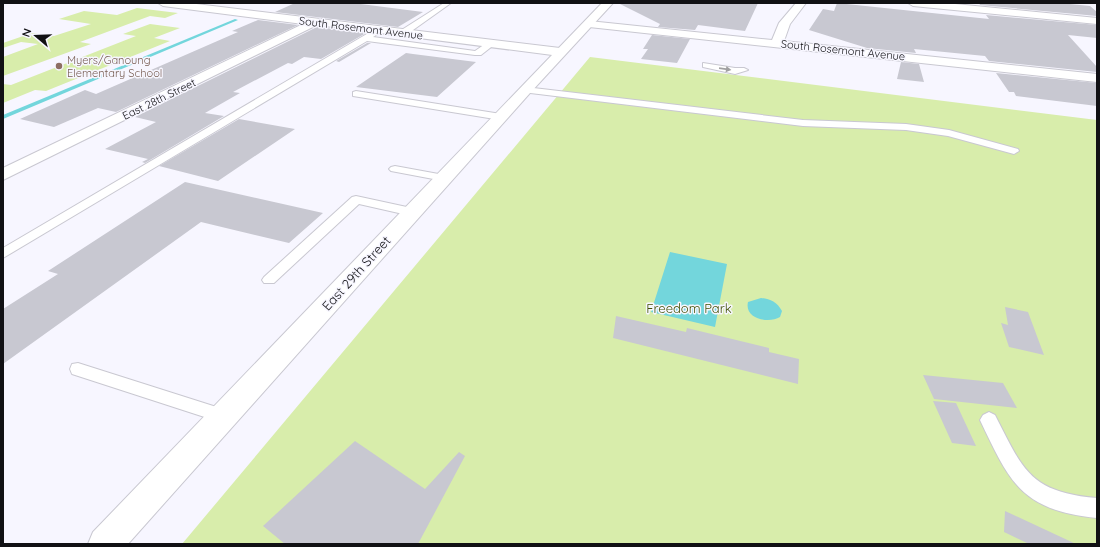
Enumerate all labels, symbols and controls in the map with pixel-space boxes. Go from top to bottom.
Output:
street label: South Rosemont Avenue [298,13,424,43]
north arrow [16,16,56,56]
text: N [19,27,34,39]
street label: South Rosemont Avenue [780,37,906,63]
place label: Myers/Ganoung Elementary School [67,53,162,80]
marker: Myers/Ganoung Elementary School [54,61,64,71]
one-way arrow [719,66,731,72]
street label: East 28th Street [120,75,198,123]
street label: East 29th Street [318,232,394,314]
park label: Freedom Park [646,300,732,316]

